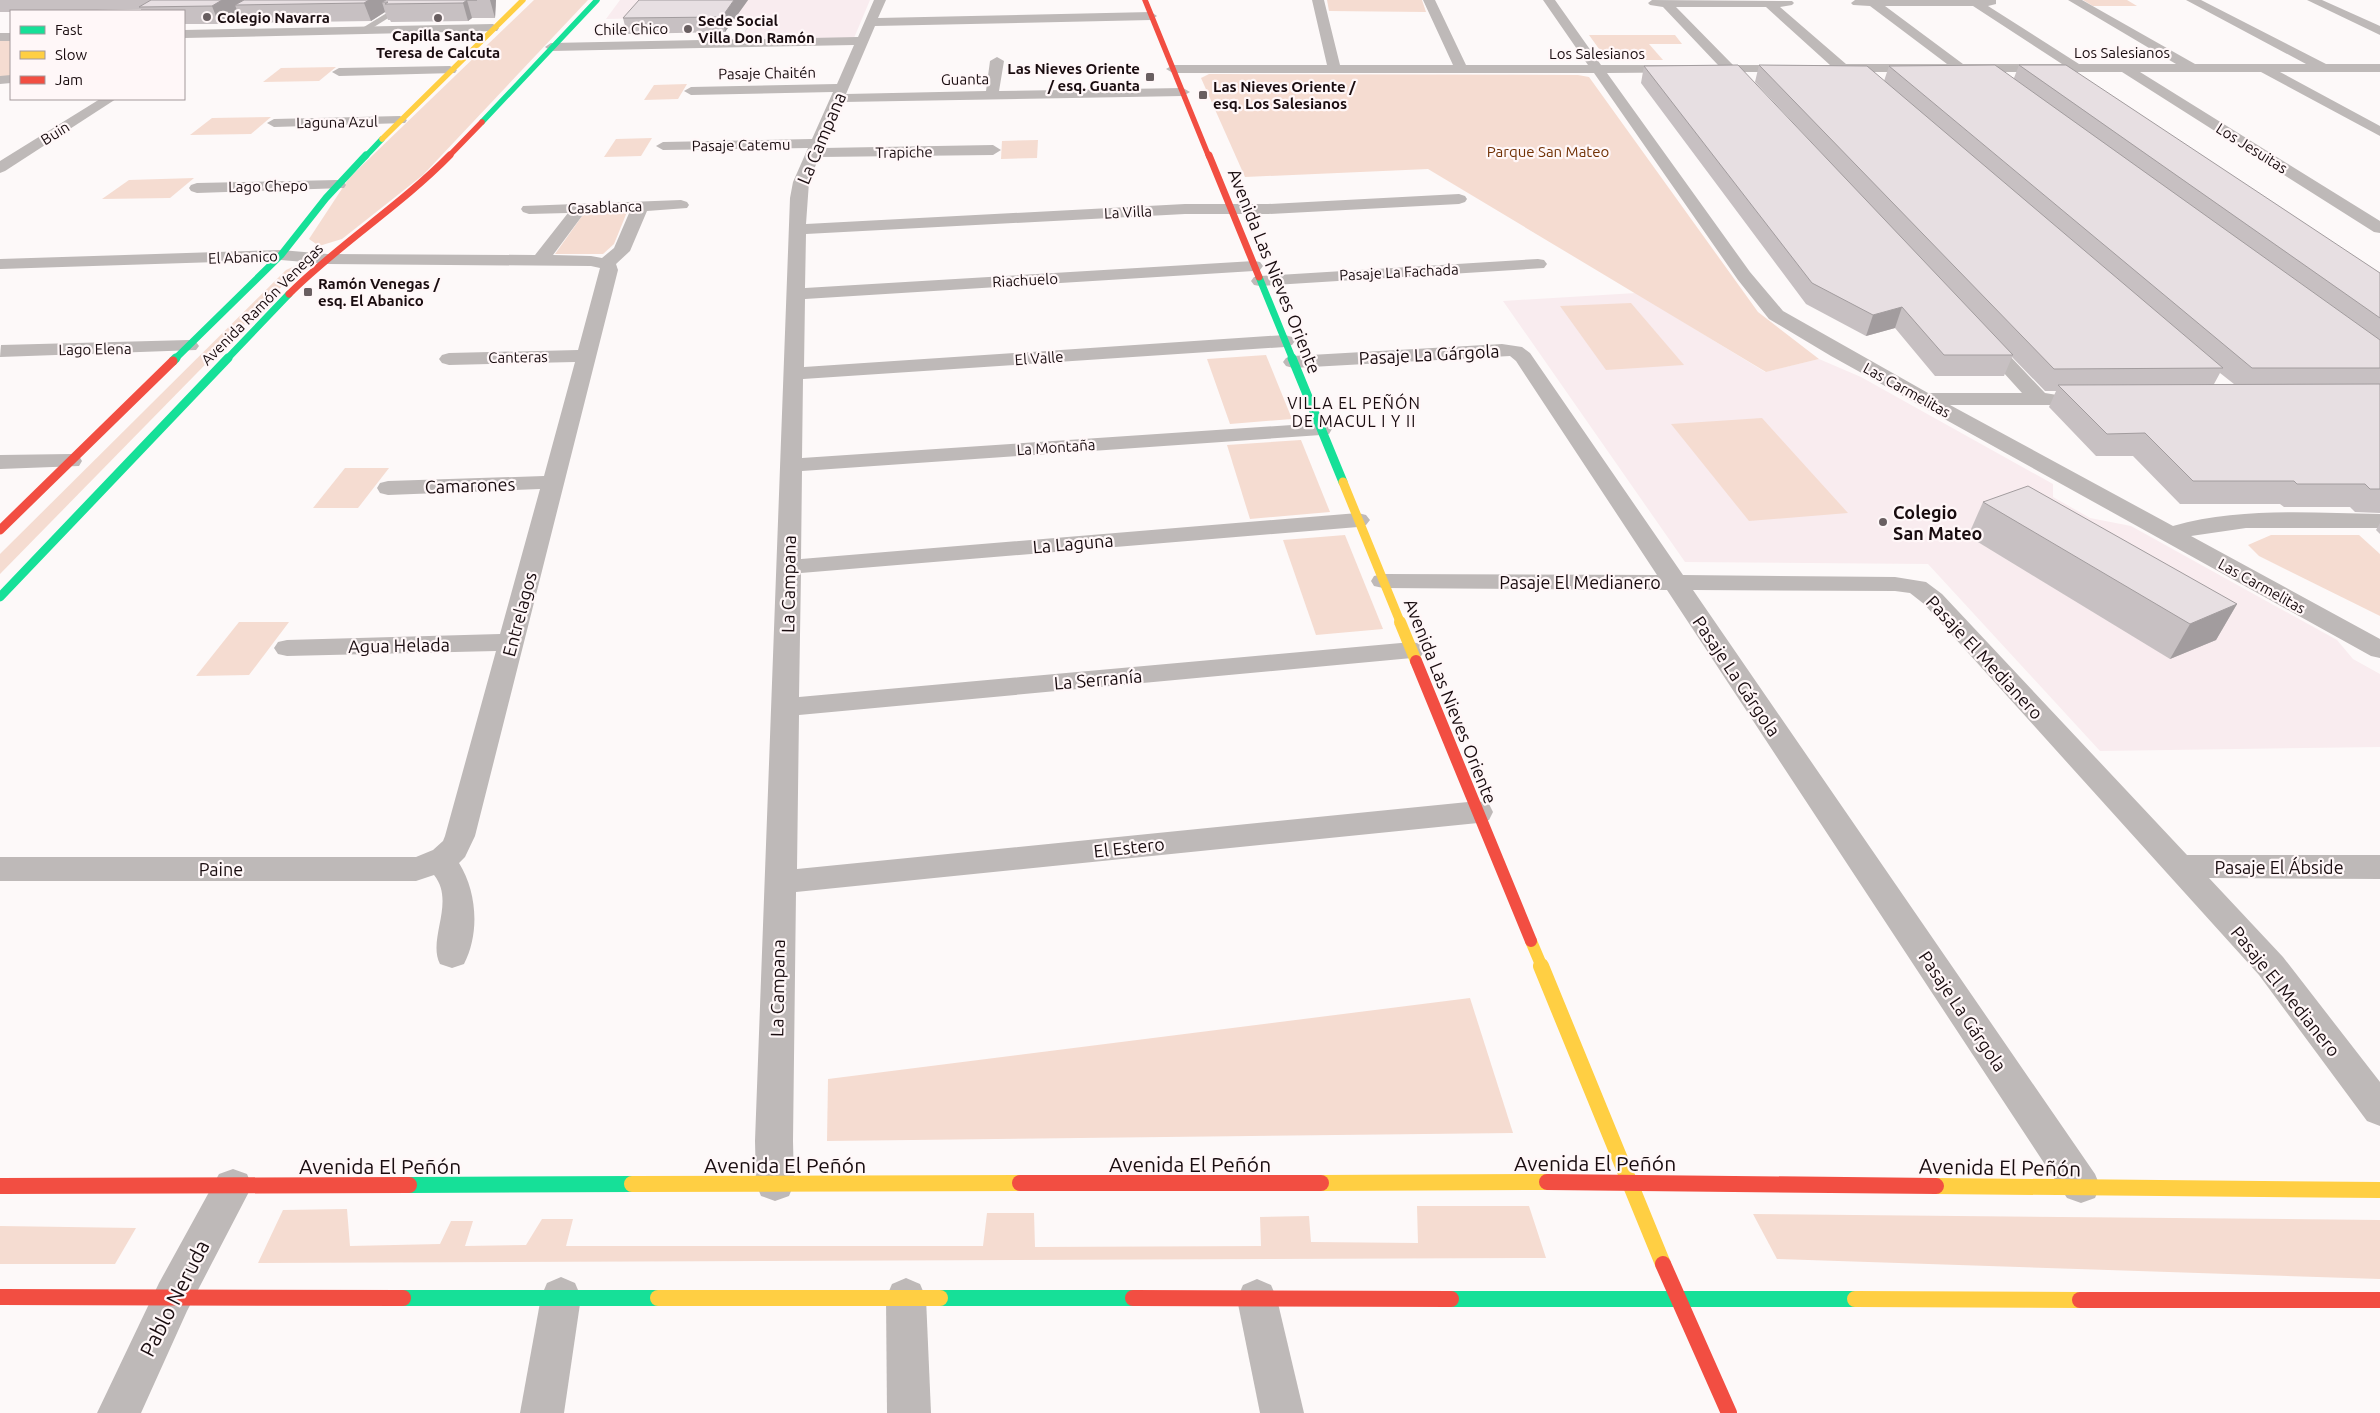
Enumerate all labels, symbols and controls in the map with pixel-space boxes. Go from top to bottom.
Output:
place label: Colegio Navarra [217,9,330,26]
legend [10,10,185,100]
marker: Colegio Navarra [201,11,213,23]
marker: Capilla Santa Teresa de Calcuta [432,12,444,24]
place label: Sede Social Villa Don Ramón [698,12,815,46]
street label: Chile Chico [594,20,668,38]
text: Fast [55,21,83,38]
marker: Sede Social Villa Don Ramón [682,23,694,35]
place label: Capilla Santa Teresa de Calcuta [376,27,500,61]
street label: Los Salesianos [2074,44,2170,61]
street label: Los Salesianos [1549,45,1645,62]
text: Slow [55,46,88,63]
place label: Las Nieves Oriente / esq. Guanta [1007,60,1140,94]
street label: Pasaje Chaitén [718,64,816,82]
street label: Guanta [941,70,989,88]
text: Jam [55,71,83,88]
marker: Las Nieves Oriente / esq. Guanta [1144,71,1156,83]
place label: Las Nieves Oriente / esq. Los Salesianos [1213,78,1356,112]
street label: La Campana [793,89,849,187]
marker: Las Nieves Oriente / esq. Los Salesianos [1197,89,1209,101]
street label: Laguna Azul [296,113,378,131]
street label: Buin [38,118,72,148]
street label: Los Jesuitas [2213,119,2291,177]
street label: Pasaje Catemu [692,136,790,154]
street label: Trapiche [875,143,933,161]
park label: Parque San Mateo [1487,143,1609,160]
street label: Avenida Las Nieves Oriente [1225,166,1325,376]
street label: Lago Chepo [228,177,308,195]
street label: Casablanca [567,197,643,217]
street label: La Villa [1104,202,1152,222]
street label: Avenida Ramón Venegas [198,240,326,368]
street label: El Abanico [208,247,278,267]
street label: Pasaje La Fachada [1339,260,1459,284]
street label: Riachuelo [992,270,1058,290]
place label: Ramón Venegas / esq. El Abanico [318,275,440,309]
marker: Ramón Venegas / esq. El Abanico [302,286,314,298]
street label: Lago Elena [58,340,132,358]
street label: Pasaje La Gárgola [1358,340,1500,368]
street label: Canteras [488,348,548,366]
street label: El Valle [1014,348,1064,368]
street label: Las Carmelitas [1861,359,1953,421]
district label: VILLA EL PEÑÓN DE MACUL I Y II [1287,393,1421,430]
street label: La Montaña [1016,436,1096,458]
street label: Camarones [424,473,516,497]
place label: Colegio San Mateo [1893,502,1982,543]
marker: Colegio San Mateo [1877,516,1889,528]
street label: La Laguna [1032,530,1114,556]
street label: La Campana [777,535,799,633]
street label: Las Carmelitas [2216,555,2308,617]
street label: Entrelagos [498,569,540,659]
street label: Pasaje El Medianero [1499,572,1661,592]
street label: Pasaje El Medianero [1923,591,2047,723]
street label: Avenida Las Nieves Oriente [1401,596,1501,806]
street label: Pasaje La Gárgola [1689,612,1785,740]
street label: Agua Helada [348,634,450,656]
street label: La Serranía [1053,665,1143,693]
street label: El Estero [1093,833,1165,861]
street label: Pasaje El Ábside [2214,856,2344,877]
street label: Paine [199,859,243,879]
street label: Pasaje El Medianero [2227,922,2345,1060]
street label: La Campana [766,939,788,1037]
street label: Pasaje La Gárgola [1915,947,2011,1075]
street label: Avenida El Peñón [1514,1151,1676,1175]
street label: Avenida El Peñón [1109,1152,1271,1176]
street label: Avenida El Peñón [704,1153,866,1177]
street label: Avenida El Peñón [299,1154,461,1178]
street label: Avenida El Peñón [1919,1154,2081,1180]
street label: Pablo Neruda [134,1236,214,1360]

